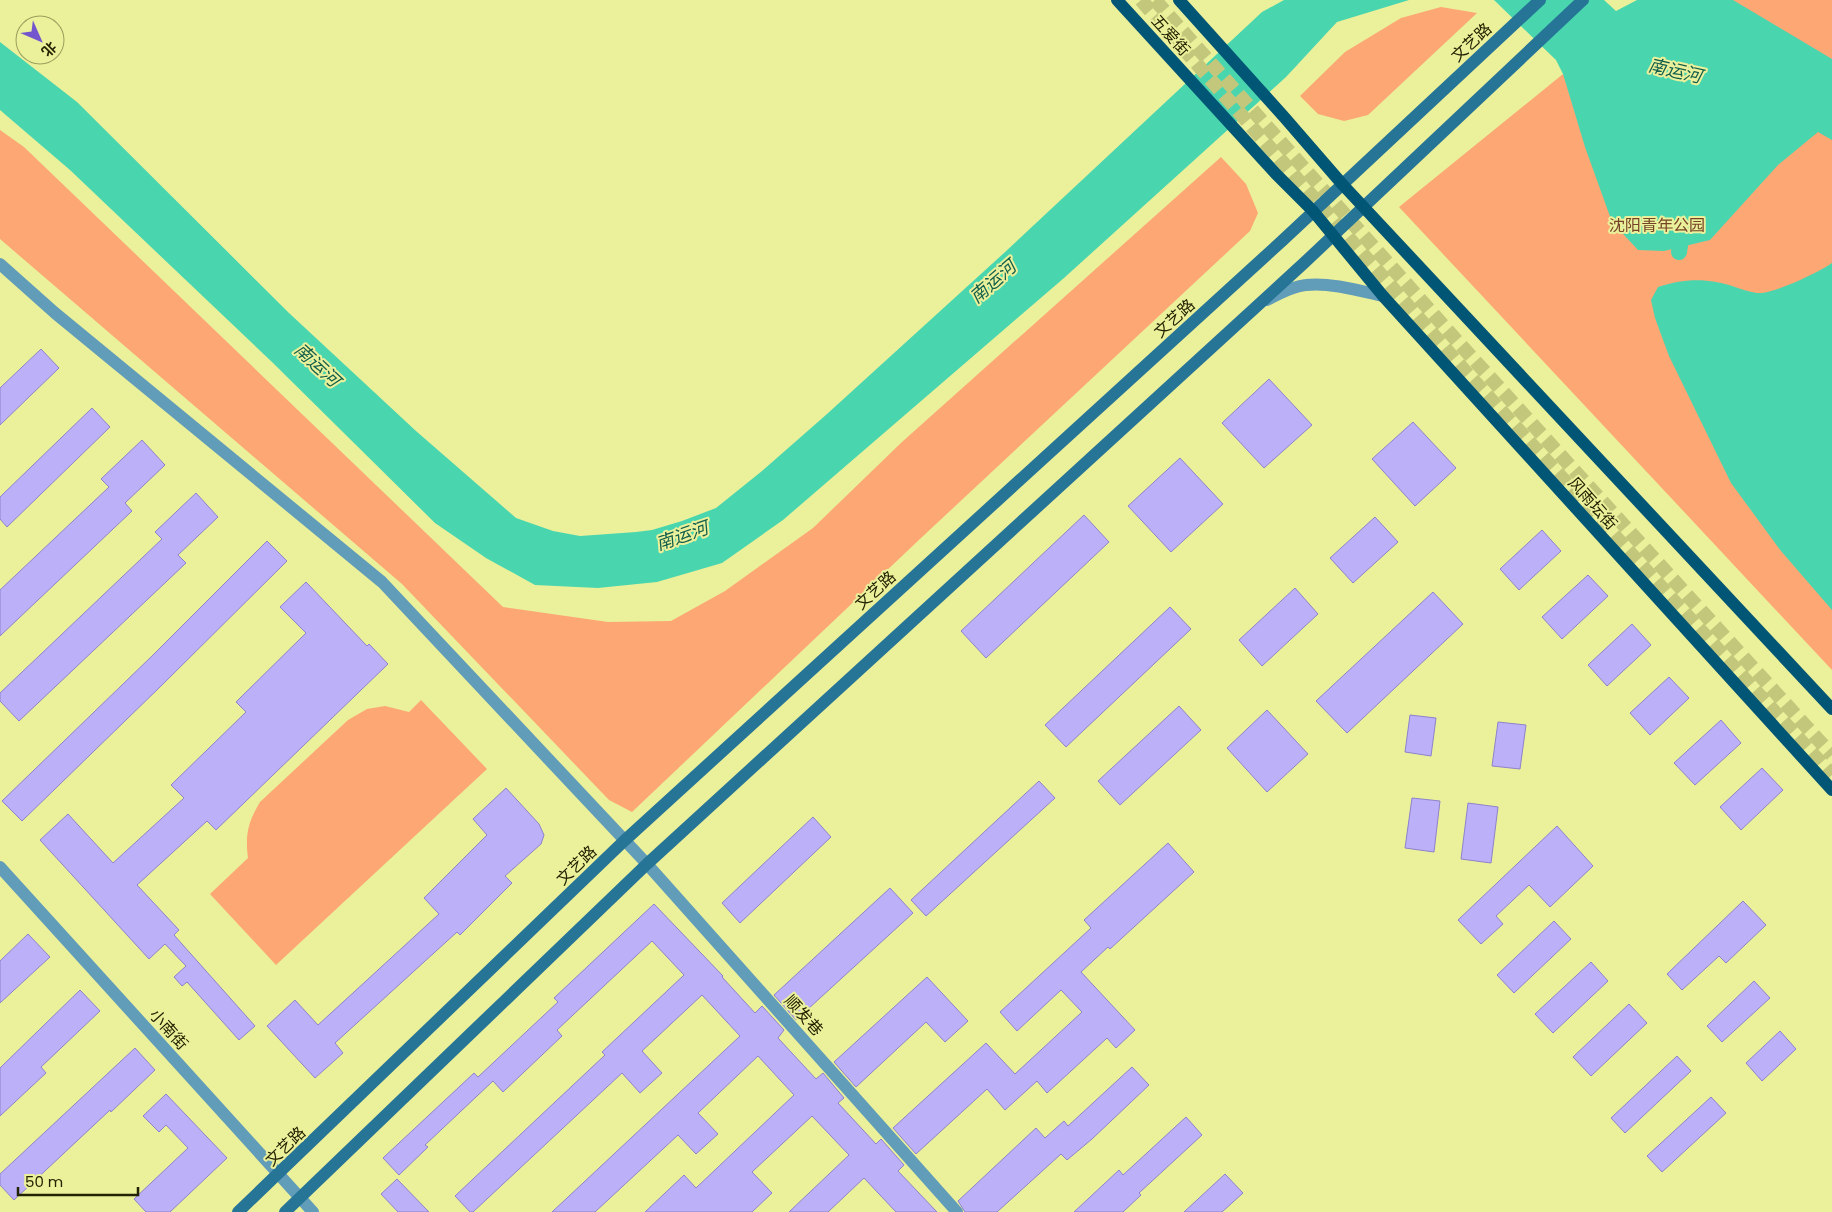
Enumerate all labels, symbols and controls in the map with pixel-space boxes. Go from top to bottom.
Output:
street label: 五爱街 [1146,10,1195,61]
north arrow [15,15,65,65]
street label: 文艺路 [1446,18,1497,67]
text: 北 [37,37,61,61]
water label: 南运河 [1646,52,1707,89]
park label: 沈阳青年公园 [1609,214,1705,237]
water label: 南运河 [964,253,1024,309]
street label: 文艺路 [1149,294,1200,343]
water label: 南运河 [289,337,348,394]
street label: 风雨坛街 [1563,472,1623,535]
water label: 南运河 [652,514,714,556]
street label: 文艺路 [850,566,901,615]
street label: 文艺路 [551,840,602,890]
street label: 顺发巷 [779,990,828,1041]
street label: 小南街 [144,1004,193,1055]
street label: 文艺路 [260,1121,311,1171]
scale bar [18,1164,138,1196]
text: 50 m [25,1171,63,1192]

